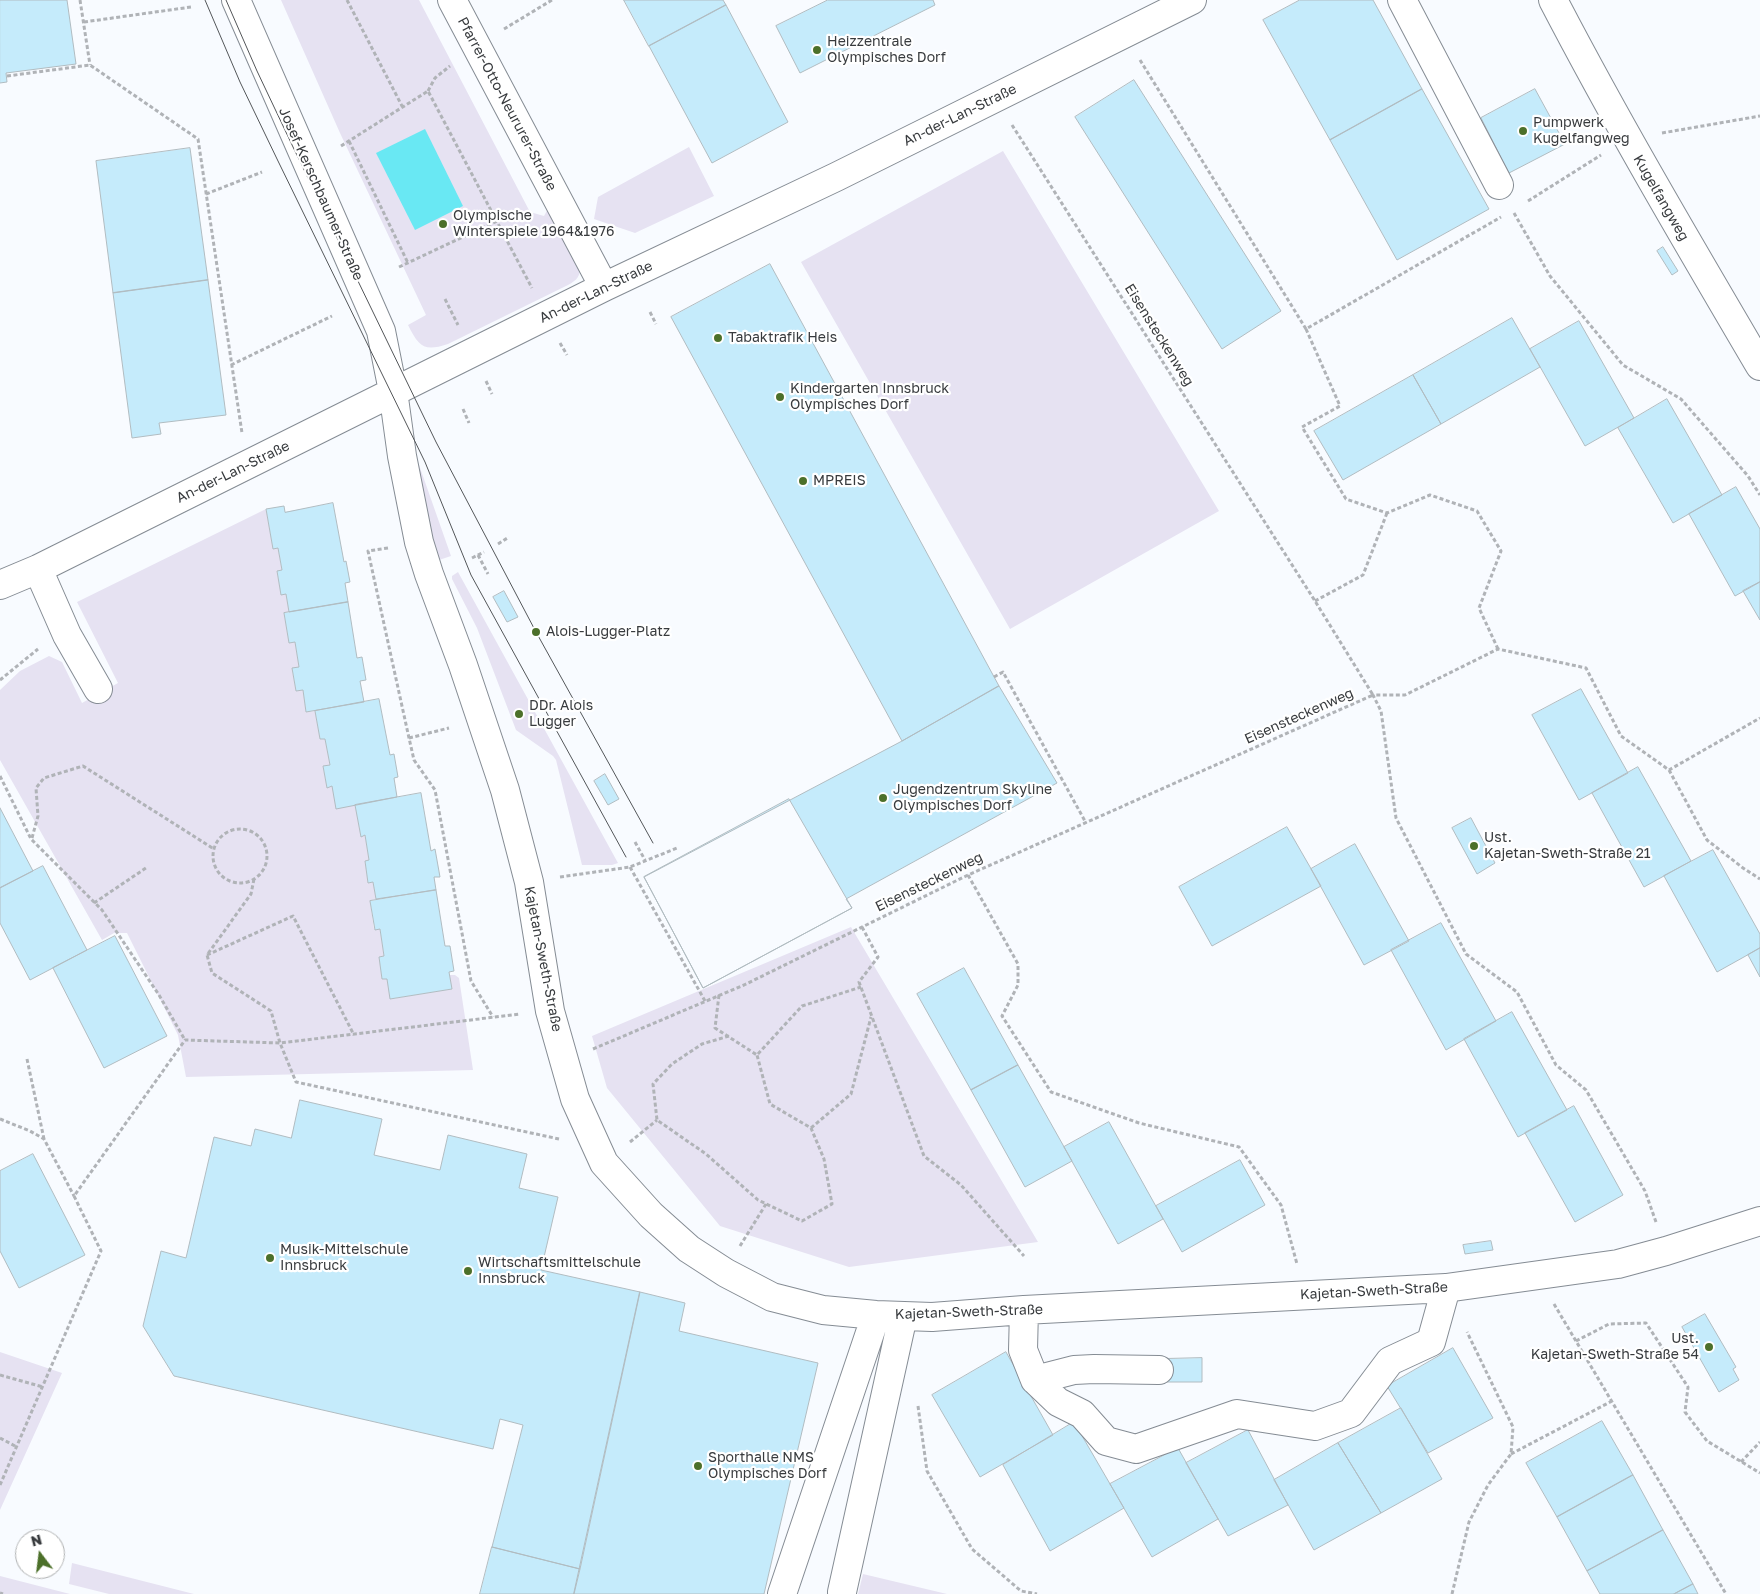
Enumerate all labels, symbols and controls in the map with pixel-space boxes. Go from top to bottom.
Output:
street label: Pfarrer-Otto-Neururer-Straße [454,14,560,194]
place label: Heizzentrale Olympisches Dorf [827,34,946,66]
marker: Heizzentrale Olympisches Dorf [811,44,823,56]
street label: An-der-Lan-Straße [901,80,1019,150]
street label: Josef-Kerschbaumer-Straße [275,105,367,283]
place label: Pumpwerk Kugelfangweg [1533,115,1630,148]
marker: Pumpwerk Kugelfangweg [1517,125,1529,137]
street label: Kugelfangweg [1630,152,1692,244]
place label: Olympische Winterspiele 1964&1976 [453,208,615,240]
marker: Olympische Winterspiele 1964&1976 [437,218,449,230]
street label: An-der-Lan-Straße [537,257,655,327]
street label: Eisensteckenweg [1121,281,1197,389]
place label: Tabaktrafik Heis [728,330,837,346]
marker: Tabaktrafik Heis [712,332,724,344]
place label: Kindergarten Innsbruck Olympisches Dorf [790,381,949,414]
marker: Kindergarten Innsbruck Olympisches Dorf [774,391,786,403]
street label: An-der-Lan-Straße [174,437,292,507]
place label: MPREIS [813,473,866,489]
marker: MPREIS [797,475,809,487]
place label: Alois-Lugger-Platz [546,624,670,640]
marker: Alois-Lugger-Platz [530,626,542,638]
street label: Eisensteckenweg [1242,684,1356,748]
place label: DDr. Alois Lugger [529,698,593,730]
marker: DDr. Alois Lugger [513,708,525,720]
place label: Jugendzentrum Skyline Olympisches Dorf [893,782,1052,814]
marker: Jugendzentrum Skyline Olympisches Dorf [877,792,889,804]
place label: Ust. Kajetan-Sweth-Straße 21 [1484,830,1651,862]
marker: Ust. Kajetan-Sweth-Straße 21 [1468,840,1480,852]
street label: Eisensteckenweg [873,849,985,915]
street label: Kajetan-Sweth-Straße [521,885,565,1033]
place label: Musik-Mittelschule Innsbruck [280,1242,408,1274]
marker: Musik-Mittelschule Innsbruck [264,1252,276,1264]
place label: Wirtschaftsmittelschule Innsbruck [478,1255,641,1288]
marker: Wirtschaftsmittelschule Innsbruck [462,1265,474,1277]
street label: Kajetan-Sweth-Straße [1300,1279,1448,1303]
street label: Kajetan-Sweth-Straße [895,1301,1043,1323]
place label: Ust. Kajetan-Sweth-Straße 54 [1531,1331,1699,1364]
marker: Ust. Kajetan-Sweth-Straße 54 [1703,1341,1715,1353]
place label: Sporthalle NMS Olympisches Dorf [708,1450,827,1482]
marker: Sporthalle NMS Olympisches Dorf [692,1460,704,1472]
north arrow [15,1529,65,1579]
text: N [29,1530,44,1550]

